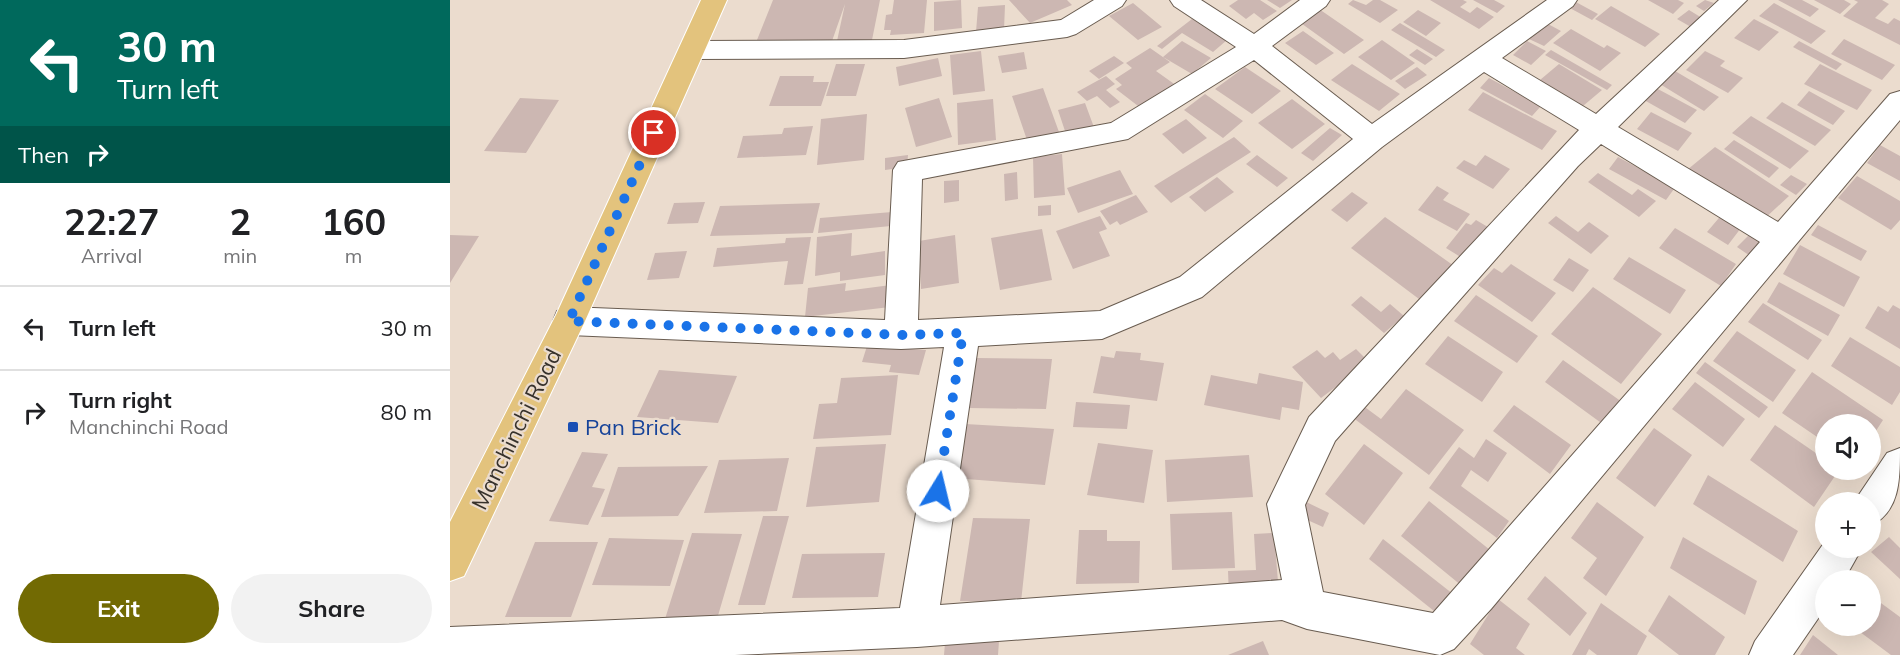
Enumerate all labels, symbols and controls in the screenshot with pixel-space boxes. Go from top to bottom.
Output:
text: 30 m [117,20,217,73]
icon: left [18,24,96,102]
text: Turn left [117,72,219,106]
pin [628,107,679,158]
icon: arrive [637,116,670,149]
icon: right [81,138,114,171]
text: Then [18,141,69,169]
text: 22:27 [64,199,159,244]
text: 2 [229,199,251,244]
text: 160 [321,199,386,244]
text: Arrival [81,243,142,268]
text: min [223,243,257,268]
text: m [345,243,362,268]
icon: left [18,312,51,345]
text: Turn left [69,314,156,342]
text: 30 m [381,314,432,342]
street label: Manchinchi Road [465,344,567,514]
text: Turn right [69,386,172,414]
icon: right [18,396,51,429]
text: 80 m [381,398,432,426]
place label: Pan Brick [585,413,682,441]
text: Manchinchi Road [69,414,229,439]
map controls [1815,414,1881,636]
button: sound [1815,414,1881,480]
marker: Pan Brick [566,420,580,434]
position arrow [906,459,970,523]
button: + [1815,492,1881,558]
button: − [1815,570,1881,636]
button: Exit [18,574,219,643]
button: Share [231,574,432,643]

